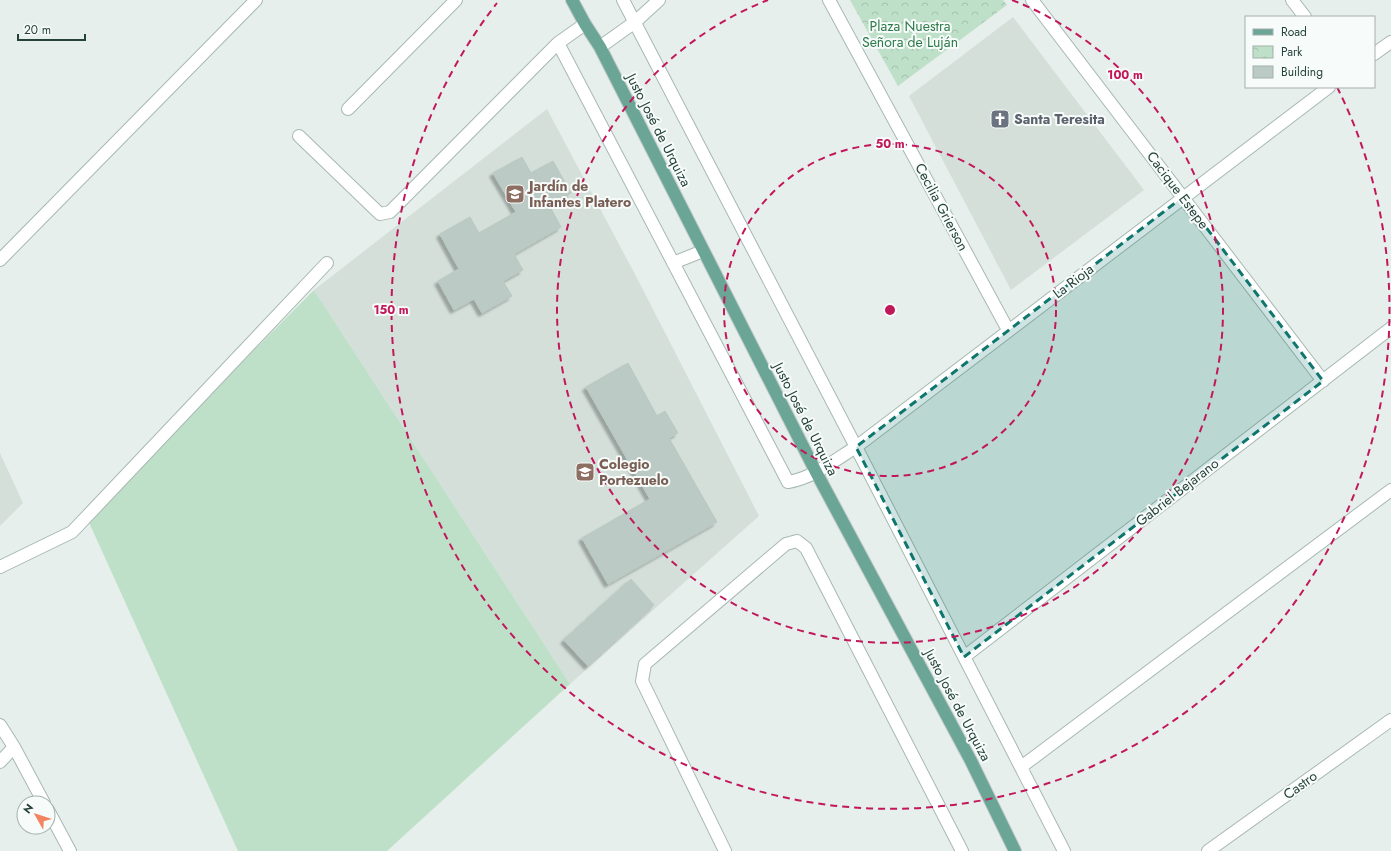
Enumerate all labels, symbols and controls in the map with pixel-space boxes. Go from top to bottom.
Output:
scale bar [18,16,85,42]
park label: Plaza Nuestra Señora de Luján [862,16,958,52]
legend [1245,16,1375,88]
text: 20 m [24,21,51,39]
text: Road [1281,23,1307,41]
text: Park [1281,43,1303,61]
text: Building [1281,63,1323,81]
text: 100 m [1107,66,1143,84]
street label: Justo José de Urquiza [621,68,696,190]
church icon: Santa Teresita [989,108,1011,130]
place label: Santa Teresita [1014,109,1105,129]
text: 50 m [875,135,905,153]
street label: Cacique Estepe [1142,147,1214,233]
street label: Cecilia Grierson [910,160,974,254]
place label: Jardín de Infantes Platero [526,176,631,212]
school or university icon: Jardín de Infantes Platero [504,183,526,205]
street label: La Rioja [1048,259,1098,303]
text: 150 m [373,301,409,319]
centre of rings [883,303,897,317]
street label: Justo José de Urquiza [768,357,843,479]
street label: Gabriel Bejarano [1131,453,1223,531]
place label: Colegio Portezuelo [599,454,669,490]
school or university icon: Colegio Portezuelo [574,461,596,483]
street label: Justo José de Urquiza [919,644,996,765]
street label: Castro [1279,766,1321,804]
north arrow [16,795,56,835]
text: N [19,800,37,817]

